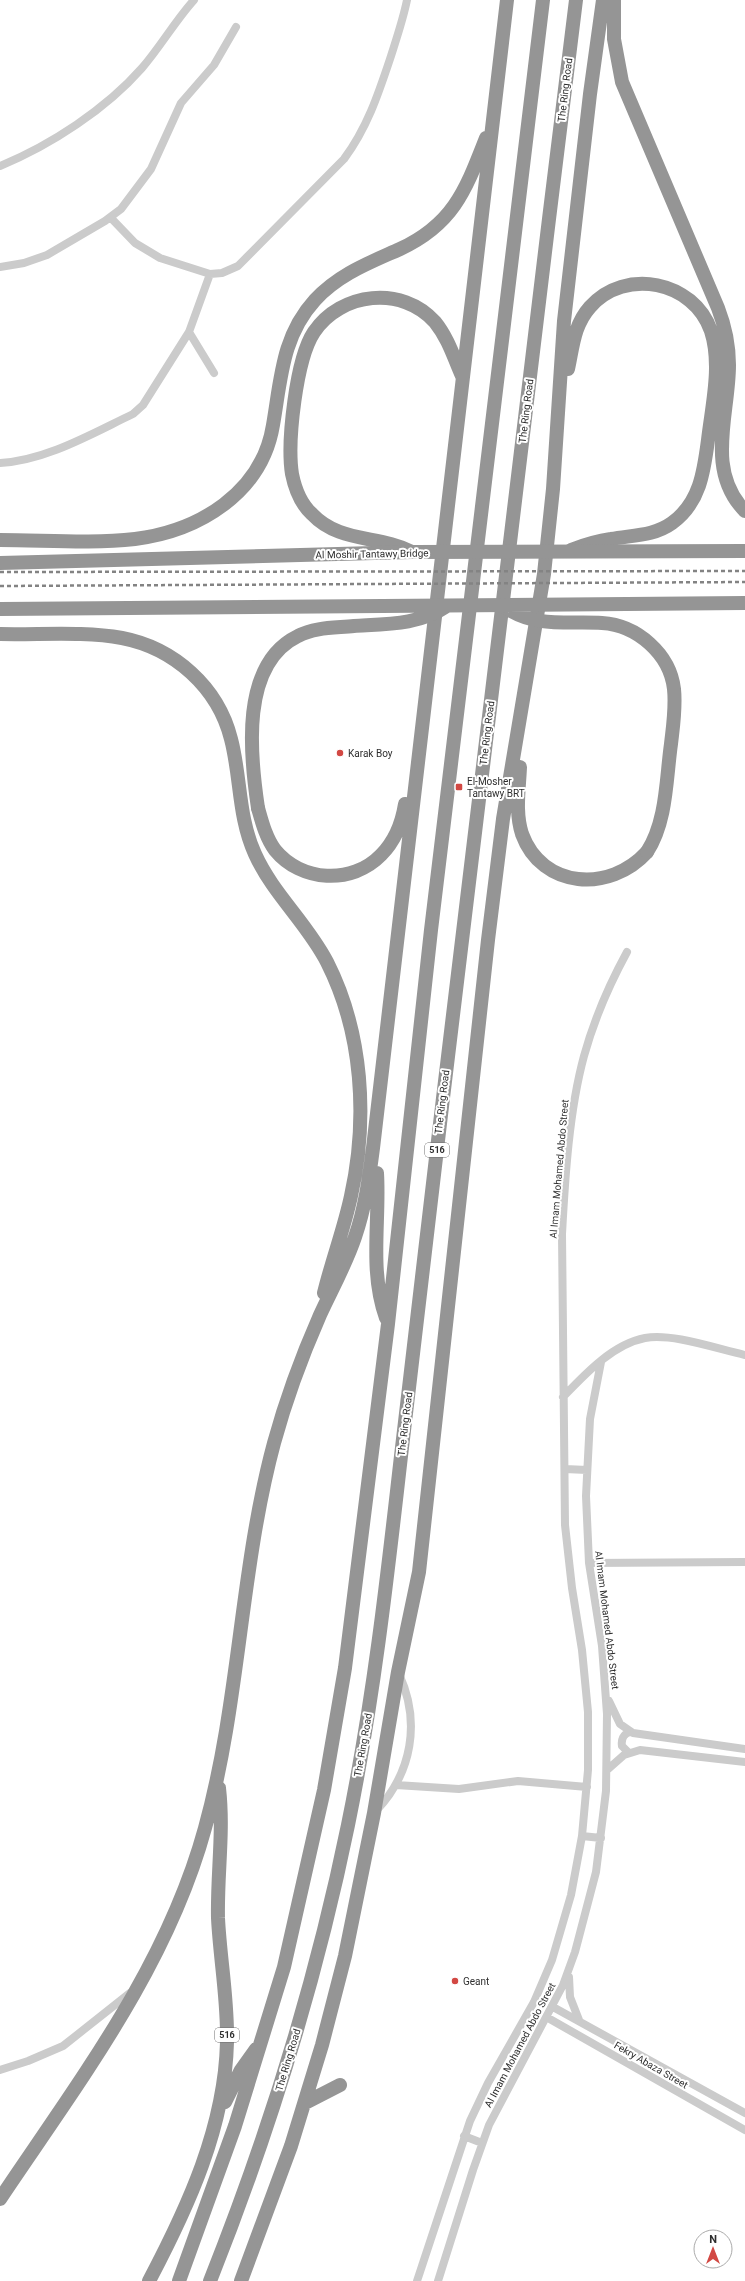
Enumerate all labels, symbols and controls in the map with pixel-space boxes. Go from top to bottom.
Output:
street label: The Ring Road [556,57,574,123]
street label: The Ring Road [517,378,535,444]
street label: Al Moshir Tantawy Bridge [315,548,429,560]
street label: The Ring Road [478,700,496,766]
marker: Karak Boy [335,748,345,758]
place label: Karak Boy [348,748,393,759]
place label: El-Mosher Tantawy BRT [467,776,525,799]
marker: El-Mosher Tantawy BRT [454,782,464,792]
street label: The Ring Road [433,1069,451,1135]
street label: Al Imam Mohamed Abdo Street [547,1099,571,1239]
road number: 516 [425,1143,449,1157]
street label: The Ring Road [396,1391,414,1457]
street label: Al Imam Mohamed Abdo Street [593,1550,621,1690]
street label: The Ring Road [352,1712,374,1778]
marker: Geant [450,1976,460,1986]
place label: Geant [463,1976,489,1987]
street label: Al Imam Mohamed Abdo Street [482,1981,558,2109]
road number: 516 [215,2028,239,2042]
street label: The Ring Road [273,2028,303,2092]
street label: Fekry Abaza Street [612,2039,690,2091]
north arrow [693,2229,733,2269]
text: N [709,2233,717,2246]

